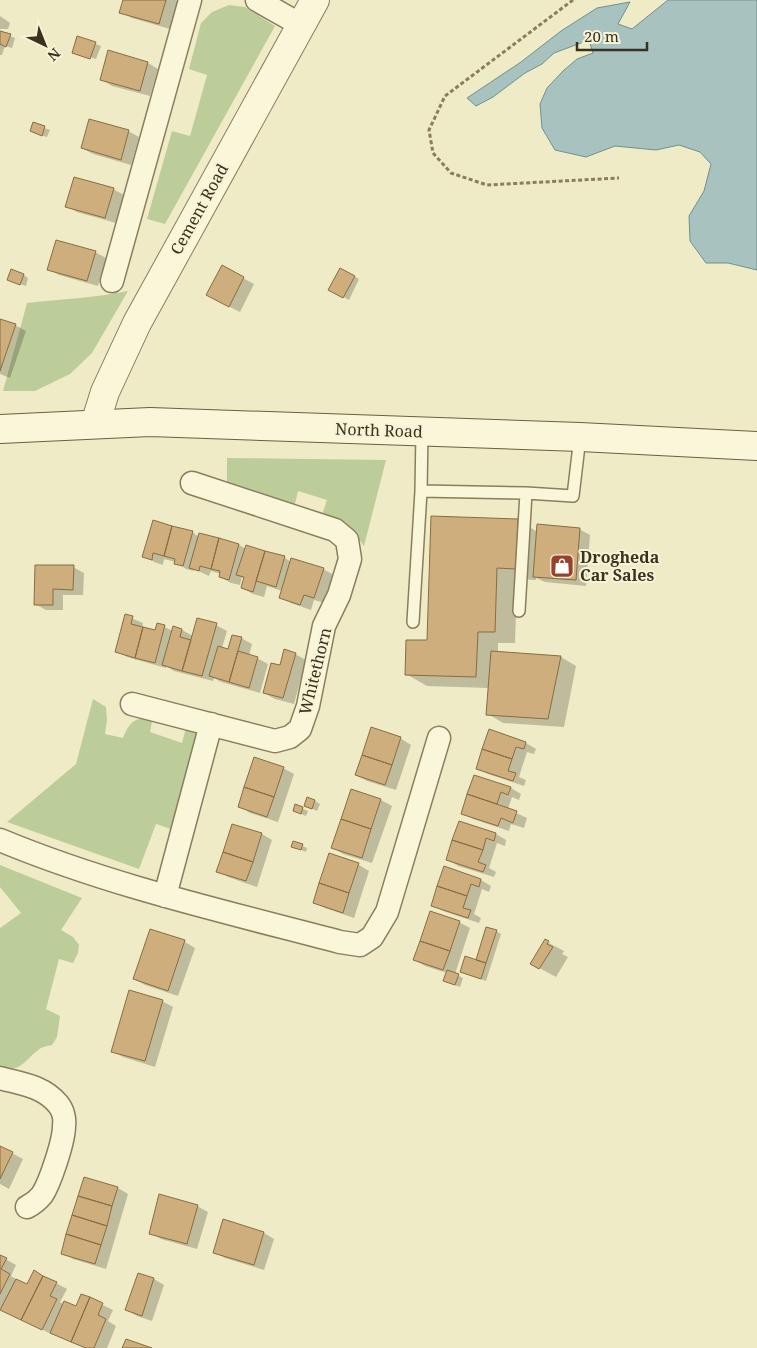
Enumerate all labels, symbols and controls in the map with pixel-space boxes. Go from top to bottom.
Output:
north arrow [20,20,70,70]
scale bar [577,20,647,52]
text: 20 m [584,26,619,46]
text: N [44,44,65,66]
street label: Cement Road [165,159,233,258]
street label: North Road [335,417,423,443]
place label: Drogheda Car Sales [580,546,660,586]
shop icon: Drogheda Car Sales [549,553,575,579]
street label: Whitethorn [294,625,336,717]

